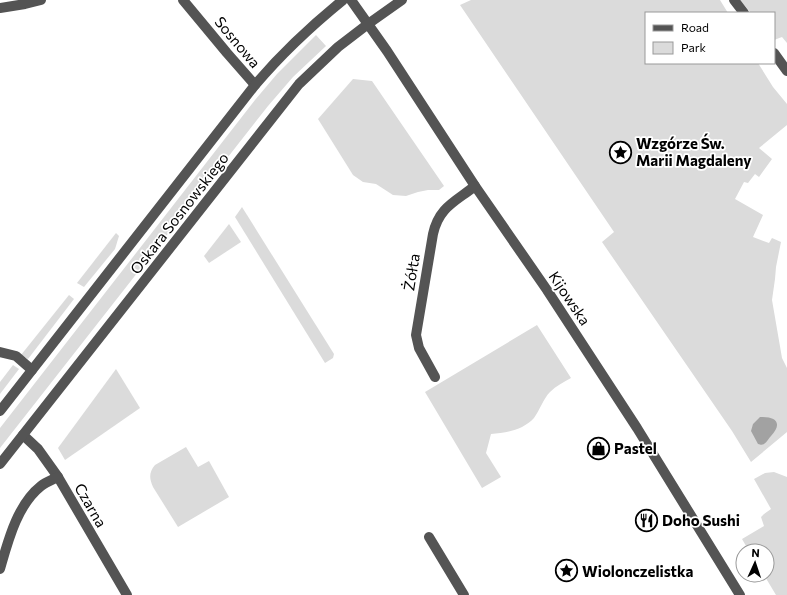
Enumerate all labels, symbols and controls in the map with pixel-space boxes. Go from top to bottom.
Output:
legend [645,12,775,64]
street label: Sosnowa [211,13,265,71]
text: Road [681,20,709,34]
text: Park [681,40,707,54]
place label: Wzgórze Św. Marii Magdaleny [636,133,752,169]
place icon: Wzgórze Św. Marii Magdaleny [608,139,634,165]
street label: Oskara Sosnowskiego [126,149,232,277]
street label: Żółta [399,252,423,292]
street label: Kijowska [545,268,595,328]
shop icon: Pastel [585,435,611,461]
place label: Pastel [614,439,657,457]
street label: Czarna [71,480,111,530]
restaurant icon: Doho Sushi [634,507,660,533]
place label: Doho Sushi [662,511,740,529]
north arrow [735,543,775,583]
text: N [751,546,760,559]
place icon: Wiolonczelistka [553,558,579,584]
place label: Wiolonczelistka [582,562,694,580]

